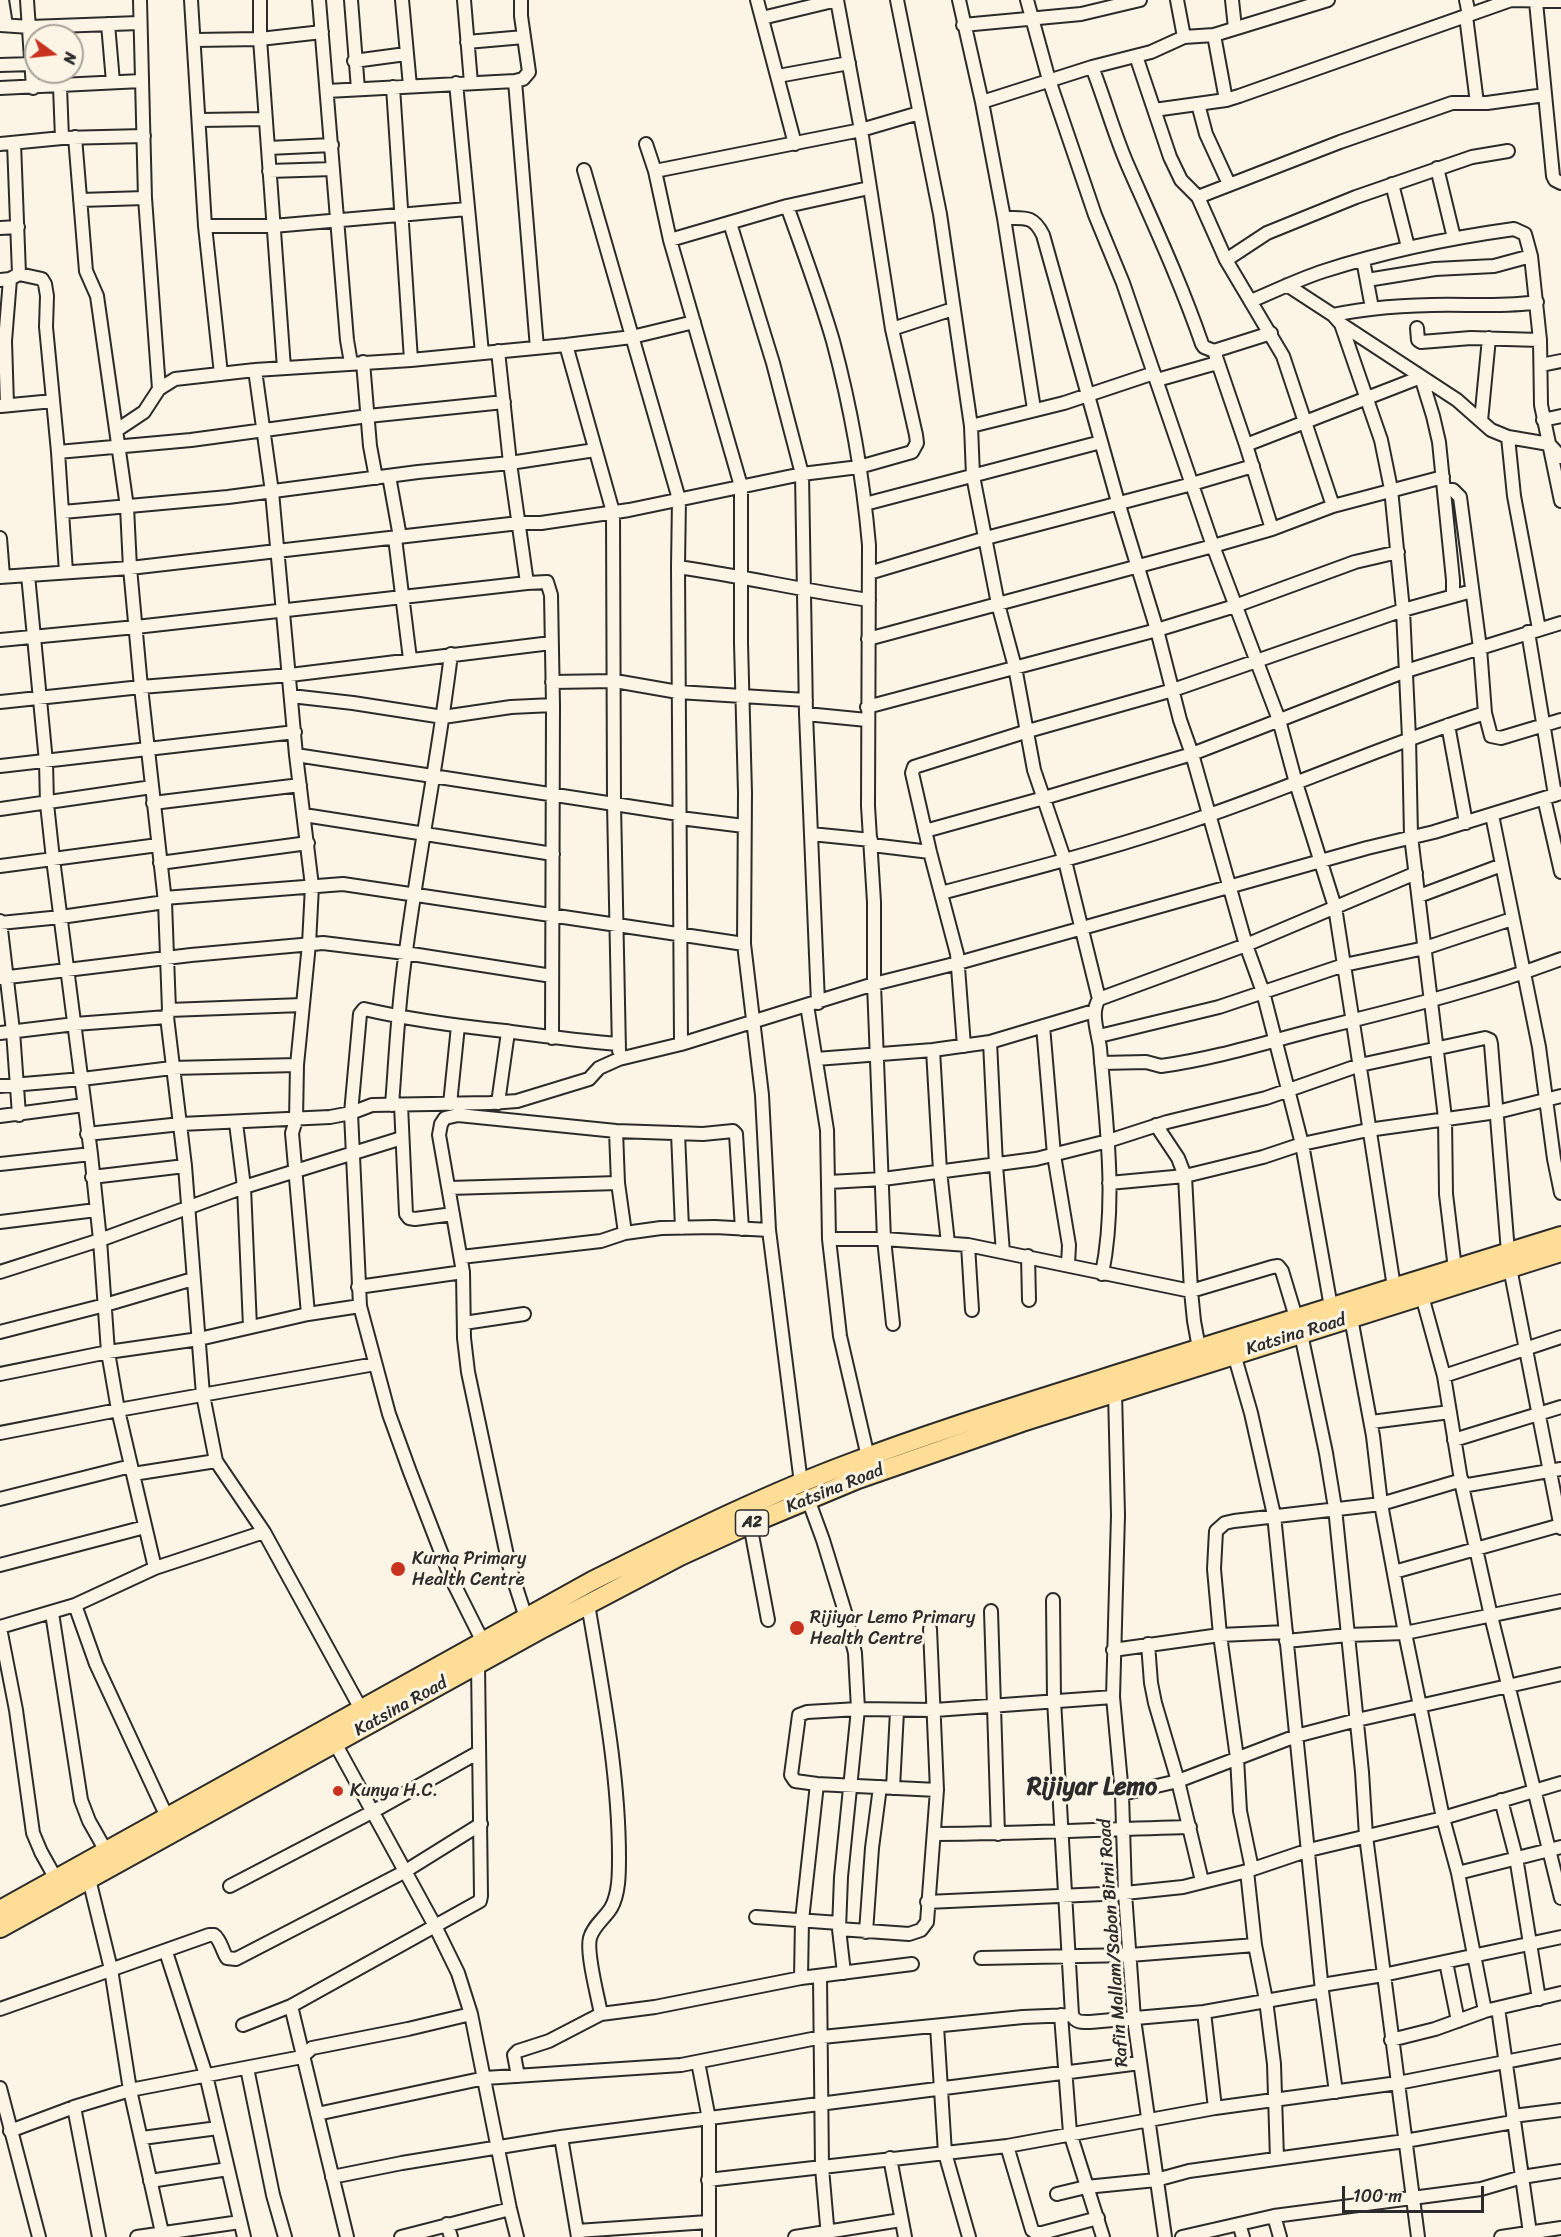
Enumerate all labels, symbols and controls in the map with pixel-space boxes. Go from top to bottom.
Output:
north arrow [24,24,84,84]
text: N [54,49,85,67]
street label: Katsina Road [1244,1310,1348,1360]
street label: Katsina Road [783,1460,887,1518]
road number: A2 [736,1510,768,1536]
place label: Kurna Primary Health Centre [412,1548,526,1590]
marker: Kurna Primary Health Centre [389,1560,407,1578]
place label: Rijiyar Lemo Primary Health Centre [810,1607,975,1650]
marker: Rijiyar Lemo Primary Health Centre [788,1619,806,1637]
street label: Katsina Road [351,1673,451,1741]
district label: Rijiyar Lemo [1027,1774,1157,1802]
place label: Kunya H.C. [350,1780,438,1802]
marker: Kunya H.C. [331,1784,345,1798]
street label: Rafin Mallam/Sabon Birni Road [1095,1818,1133,2068]
scale bar [1345,2174,1488,2212]
text: 100 m [1353,2180,1402,2212]

